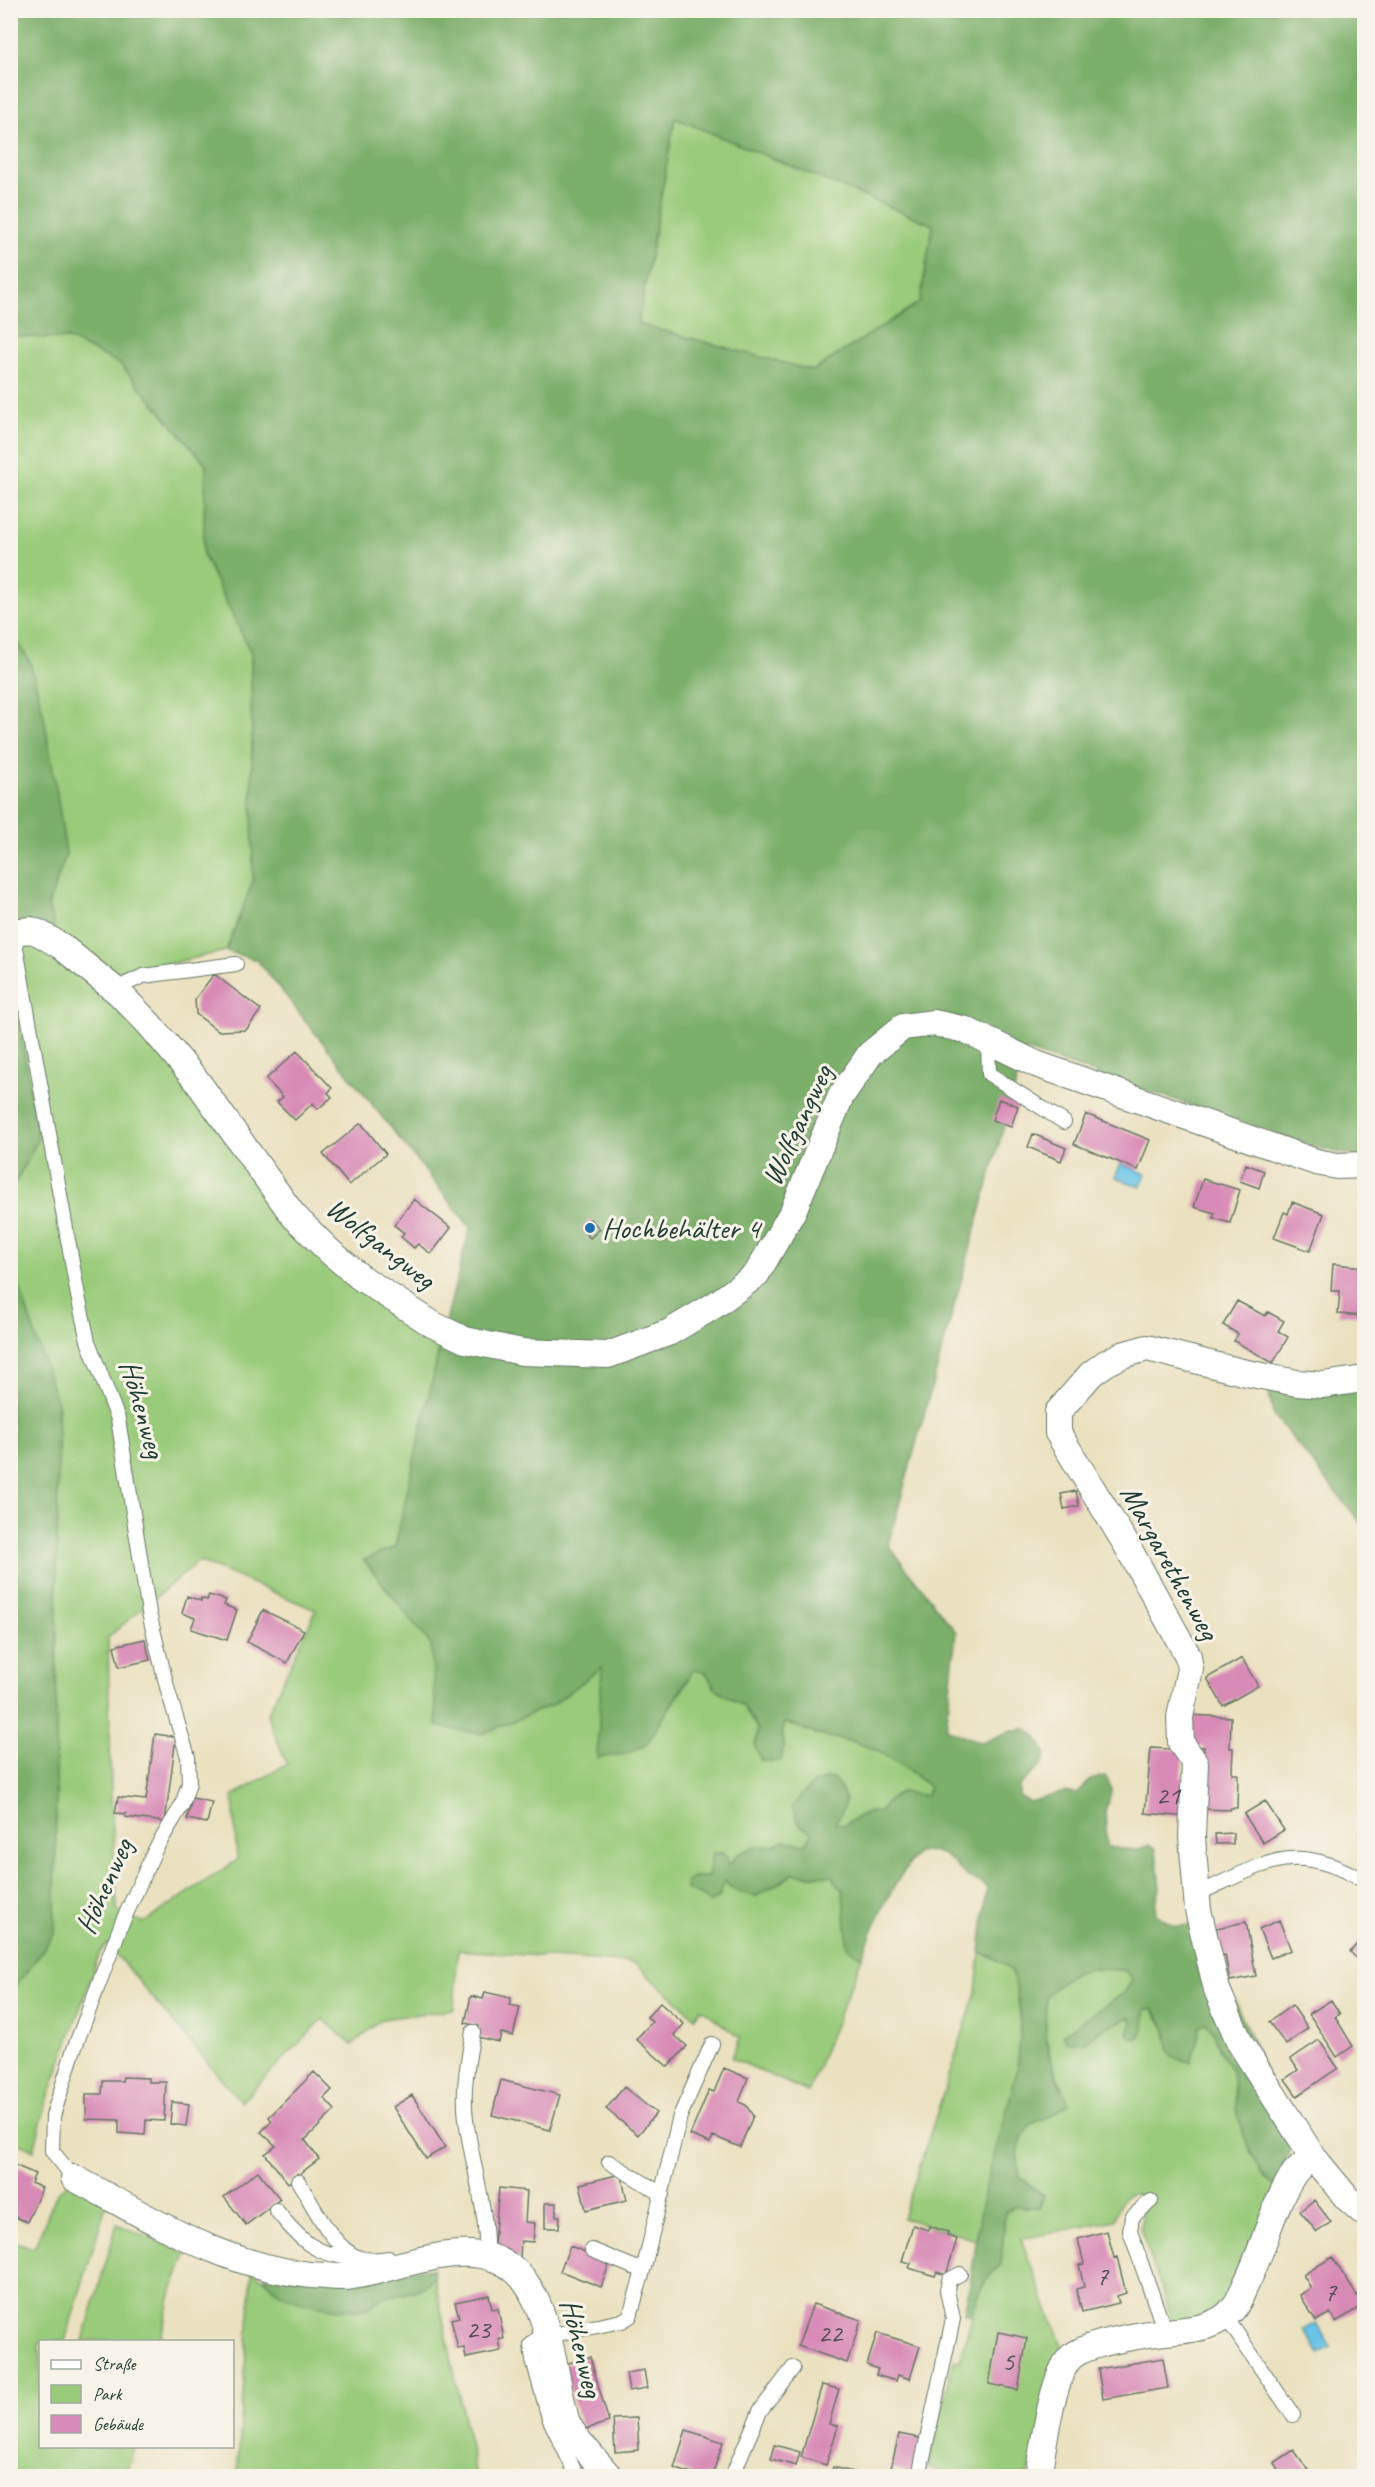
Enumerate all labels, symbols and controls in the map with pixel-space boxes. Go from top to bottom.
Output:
street label: Wolfgangweg [753,1057,842,1191]
street label: Wolfgangweg [319,1188,444,1298]
place label: Hochbehälter 4 [602,1209,762,1247]
marker: Hochbehälter 4 [583,1221,597,1235]
street label: Höhenweg [111,1355,175,1464]
street label: Margarethenweg [1112,1478,1229,1648]
house number: 21 [1156,1778,1182,1812]
street label: Höhenweg [66,1831,142,1940]
house number: 7 [1096,2259,1110,2293]
house number: 7 [1324,2275,1338,2309]
street label: Höhenweg [551,2295,613,2403]
house number: 23 [466,2312,492,2346]
house number: 22 [818,2316,844,2350]
legend [39,2340,234,2448]
house number: 5 [1002,2344,1016,2378]
text: Straße [93,2353,137,2375]
text: Park [93,2383,123,2405]
text: Gebäude [93,2413,144,2435]

